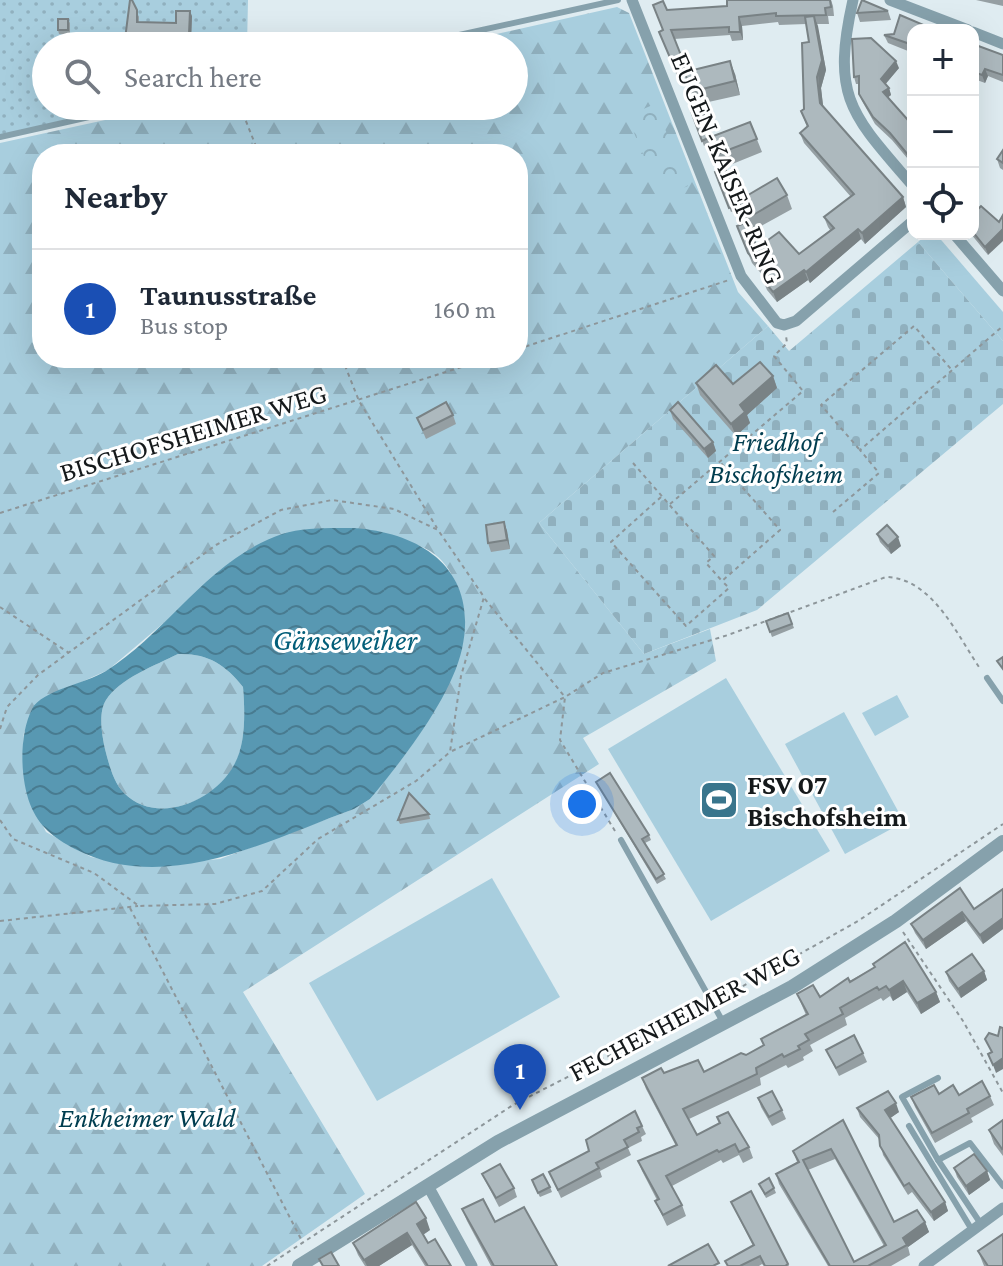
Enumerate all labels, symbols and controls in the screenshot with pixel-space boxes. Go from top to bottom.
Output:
map controls [907,24,979,240]
button: + [907,24,979,96]
search box [32,32,528,120]
street label: EUGEN-KAISER-RING [665,48,790,289]
icon: search [60,54,104,98]
text: Search here [124,60,262,93]
button: − [907,96,979,168]
button: locate [907,168,979,240]
text: Nearby [64,178,167,215]
text: Taunusstraße [140,278,316,311]
text: 1 [85,295,95,324]
text: 160 m [434,295,496,324]
text: Bus stop [140,311,228,340]
street label: BISCHOFSHEIMER WEG [56,377,330,488]
park label: Friedhof Bischofsheim [709,426,843,489]
water label: Gänseweiher [273,623,418,656]
place label: FSV 07 Bischofsheim [747,769,908,832]
sports icon: FSV 07 Bischofsheim [698,779,740,821]
your location [562,784,602,824]
street label: FECHENHEIMER WEG [563,939,805,1088]
pin: 1 [494,1044,546,1110]
park label: Enkheimer Wald [59,1102,236,1133]

